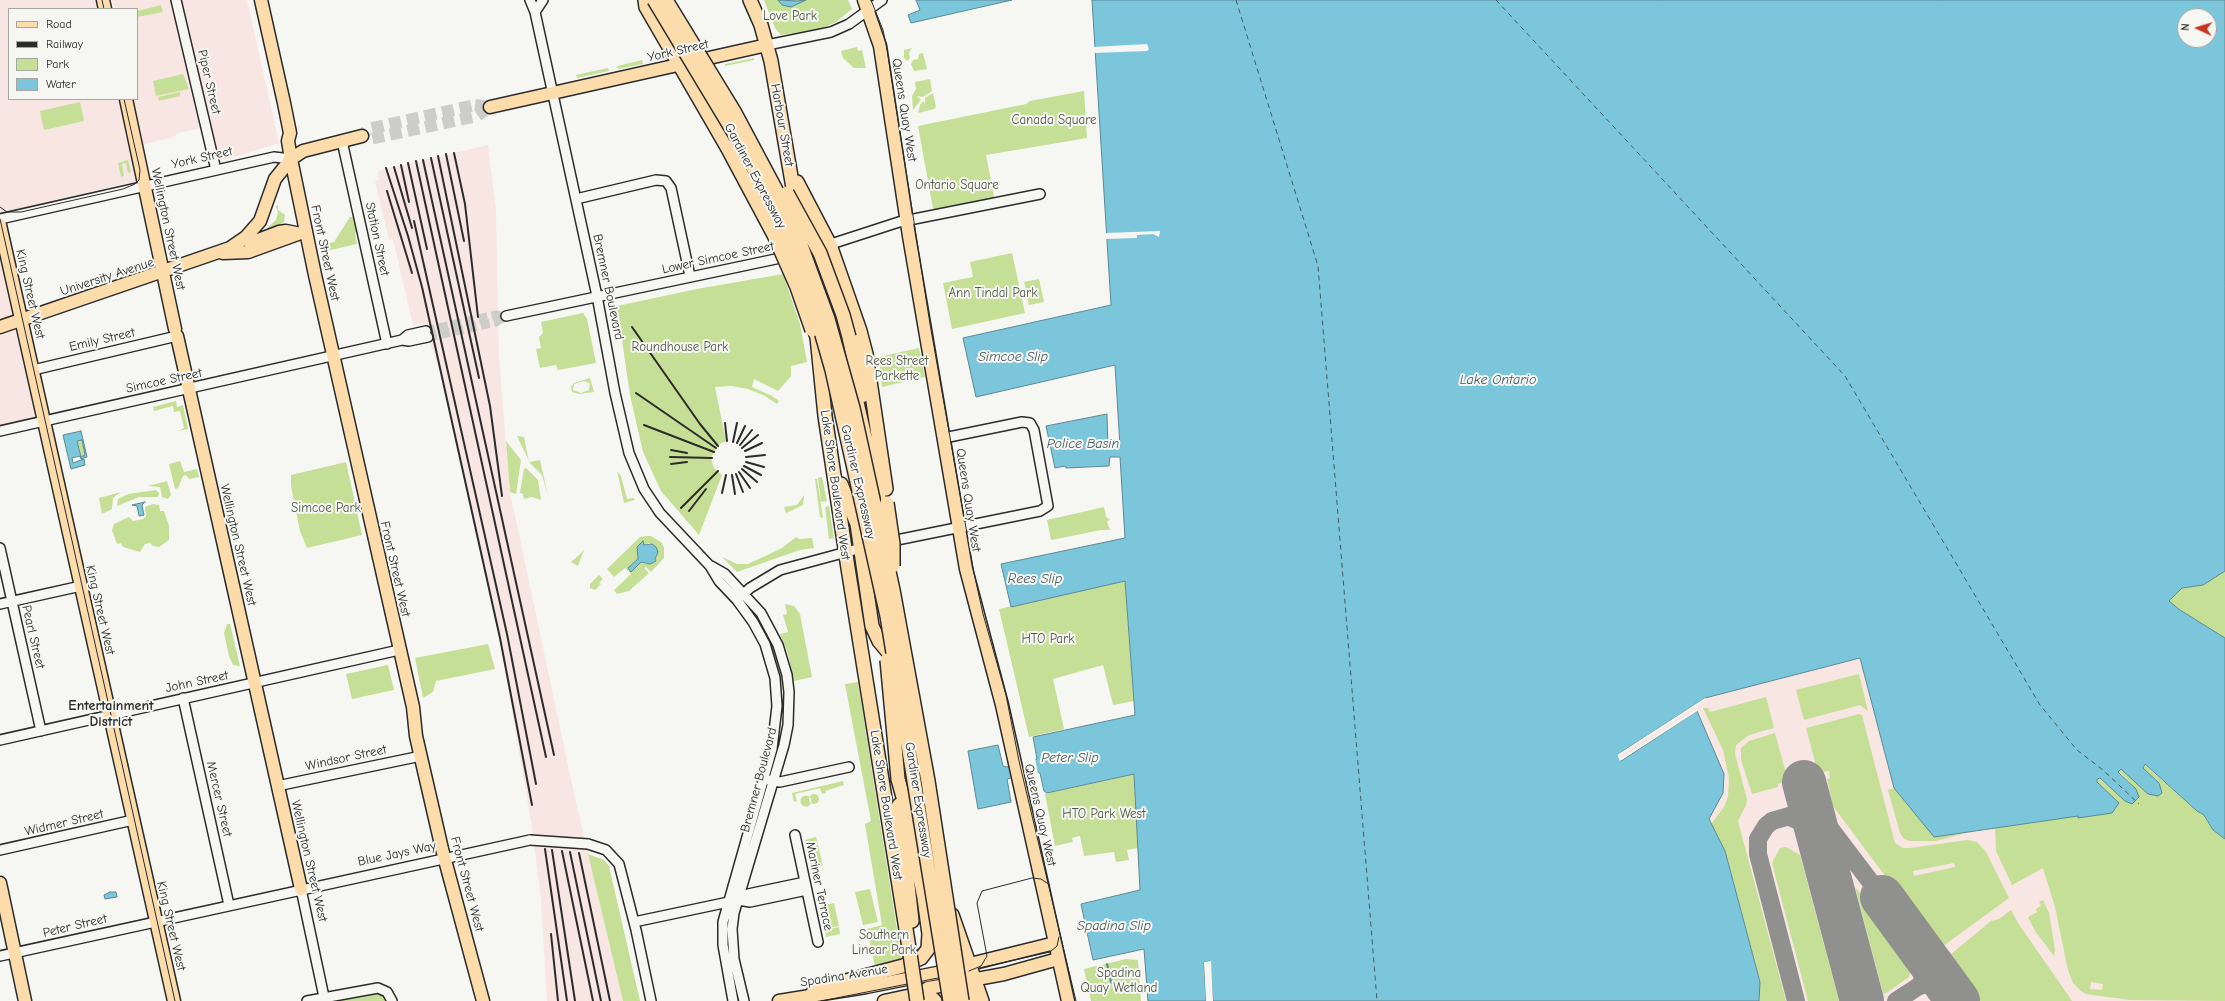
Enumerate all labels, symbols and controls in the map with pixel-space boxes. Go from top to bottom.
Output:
legend [8,8,138,100]
park label: Love Park [763,8,817,24]
north arrow [2177,8,2217,48]
text: Road [46,17,72,31]
text: N [2179,23,2192,31]
street label: York Street [646,36,710,66]
text: Railway [46,37,83,51]
street label: Piper Street [194,48,224,116]
text: Park [46,57,69,71]
street label: Queens Quay West [888,57,920,163]
text: Water [46,77,76,91]
street label: Harbour Street [767,82,797,168]
park label: Canada Square [1011,112,1097,128]
street label: Gardiner Expressway [721,121,789,231]
street label: York Street [170,143,234,173]
street label: Wellington Street West [147,167,189,291]
park label: Ontario Square [915,177,999,193]
street label: Station Street [362,201,392,277]
street label: Front Street West [307,204,343,302]
street label: Bremner Boulevard [589,233,627,341]
street label: Lower Simcoe Street [661,239,775,277]
street label: King Street West [12,248,48,340]
street label: University Avenue [58,254,156,300]
park label: Ann Tindal Park [949,285,1037,301]
street label: Emily Street [68,325,136,355]
park label: Roundhouse Park [632,339,728,355]
water label: Simcoe Slip [978,349,1048,365]
park label: Rees Street Parkette [866,353,928,384]
street label: Simcoe Street [125,365,203,397]
water label: Lake Ontario [1460,372,1536,388]
street label: Lake Shore Boulevard West [817,409,853,561]
street label: Gardiner Expressway [837,423,879,541]
water label: Police Basin [1047,436,1119,452]
street label: Queens Quay West [952,447,984,553]
street label: Wellington Street West [216,483,260,607]
park label: Simcoe Park [291,500,361,516]
street label: Front Street West [376,520,414,618]
street label: King Street West [82,564,118,656]
water label: Rees Slip [1008,571,1062,587]
street label: Pearl Street [18,604,48,670]
park label: HTO Park [1021,631,1075,647]
street label: John Street [164,668,230,696]
district label: Entertainment District [68,698,154,730]
street label: Bremner Boulevard [737,726,781,834]
street label: Lake Shore Boulevard West [866,729,906,881]
street label: Gardiner Expressway [901,741,935,859]
street label: Windsor Street [304,742,388,774]
water label: Peter Slip [1041,750,1099,766]
street label: Mercer Street [203,760,235,838]
street label: Queens Quay West [1021,762,1059,868]
street label: Wellington Street West [287,799,331,923]
street label: Widmer Street [23,806,105,840]
park label: HTO Park West [1062,806,1146,822]
street label: Front Street West [447,835,487,933]
street label: Blue Jays Way [356,838,438,870]
street label: Mariner Terrace [802,840,836,932]
street label: King Street West [153,880,189,972]
street label: Peter Street [42,911,108,941]
water label: Spadina Slip [1077,918,1151,934]
park label: Southern Linear Park [852,927,916,958]
street label: Spadina Avenue [799,961,889,991]
park label: Spadina Quay Wetland [1081,965,1157,996]

